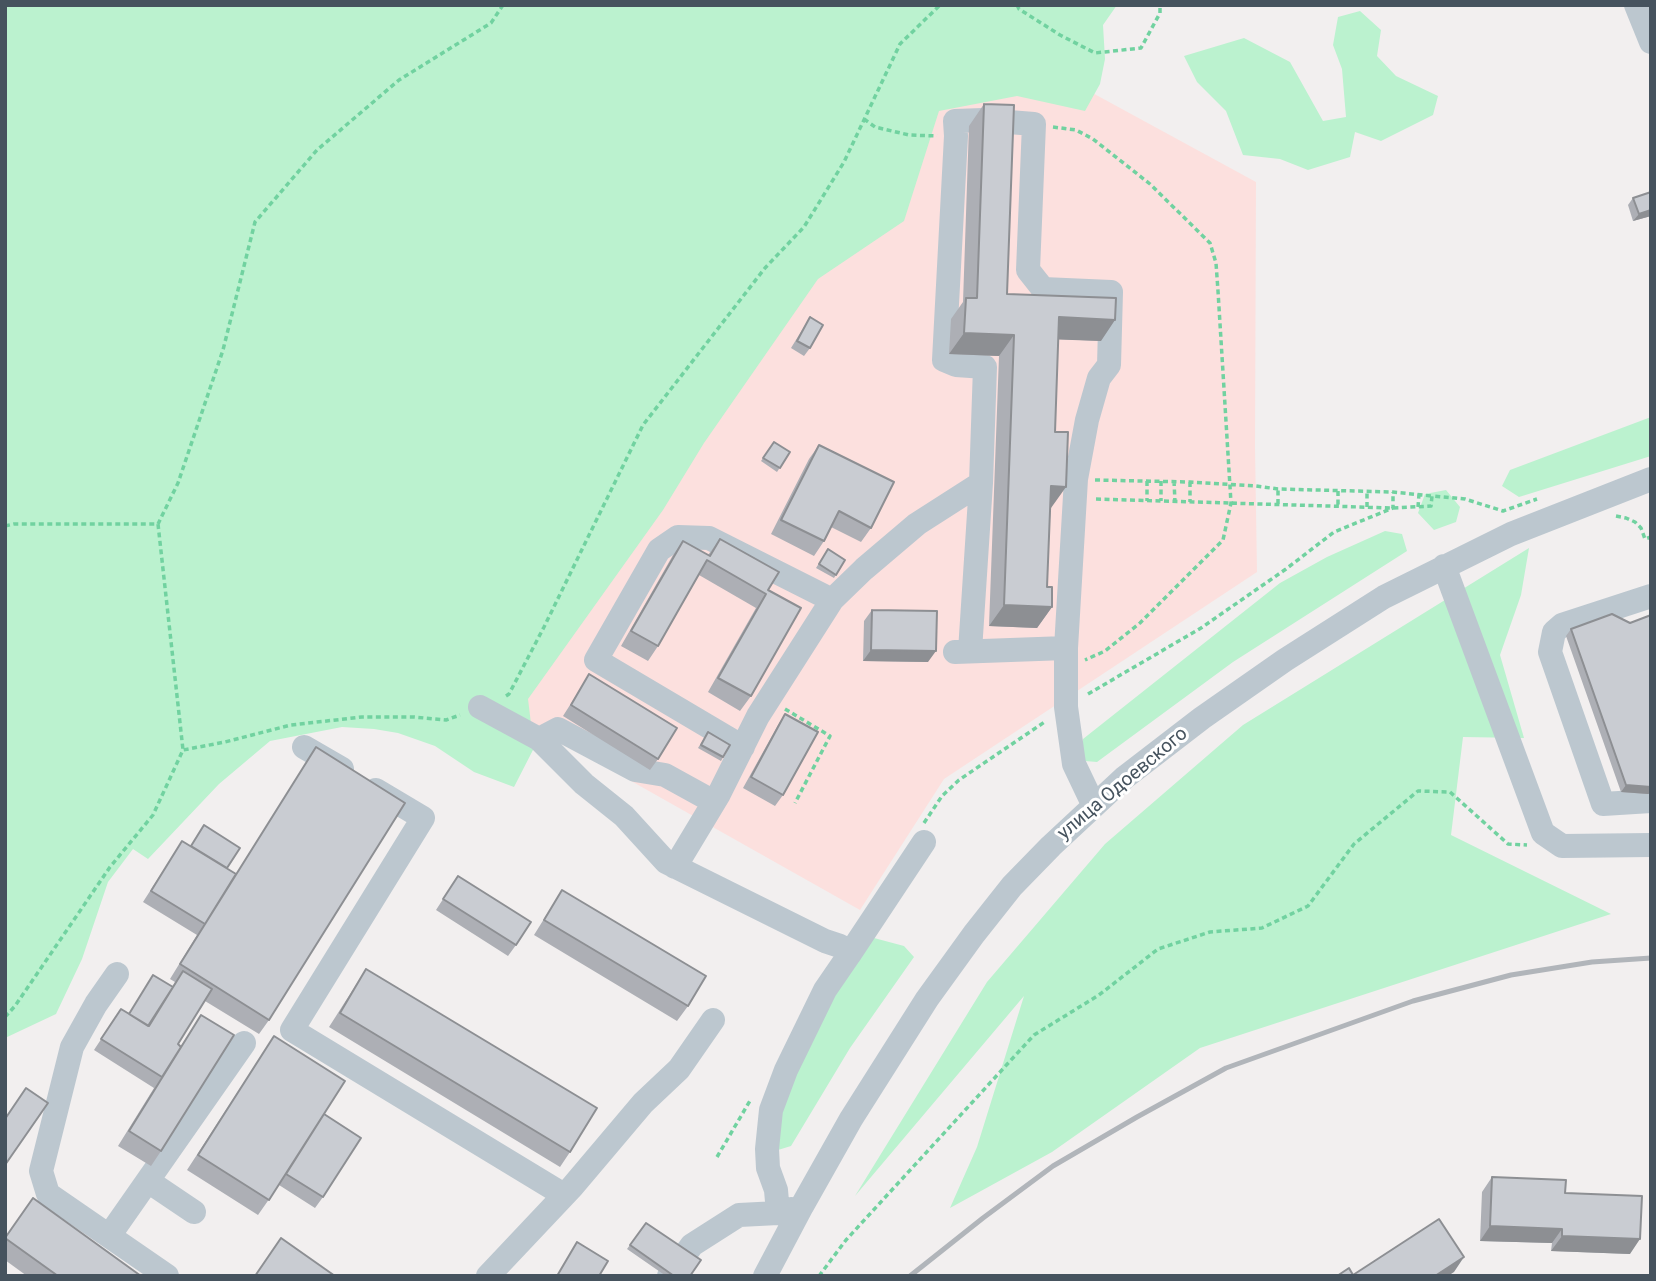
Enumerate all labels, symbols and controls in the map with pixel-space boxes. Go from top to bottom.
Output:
street label: улица Одоевского [1053,723,1193,845]

